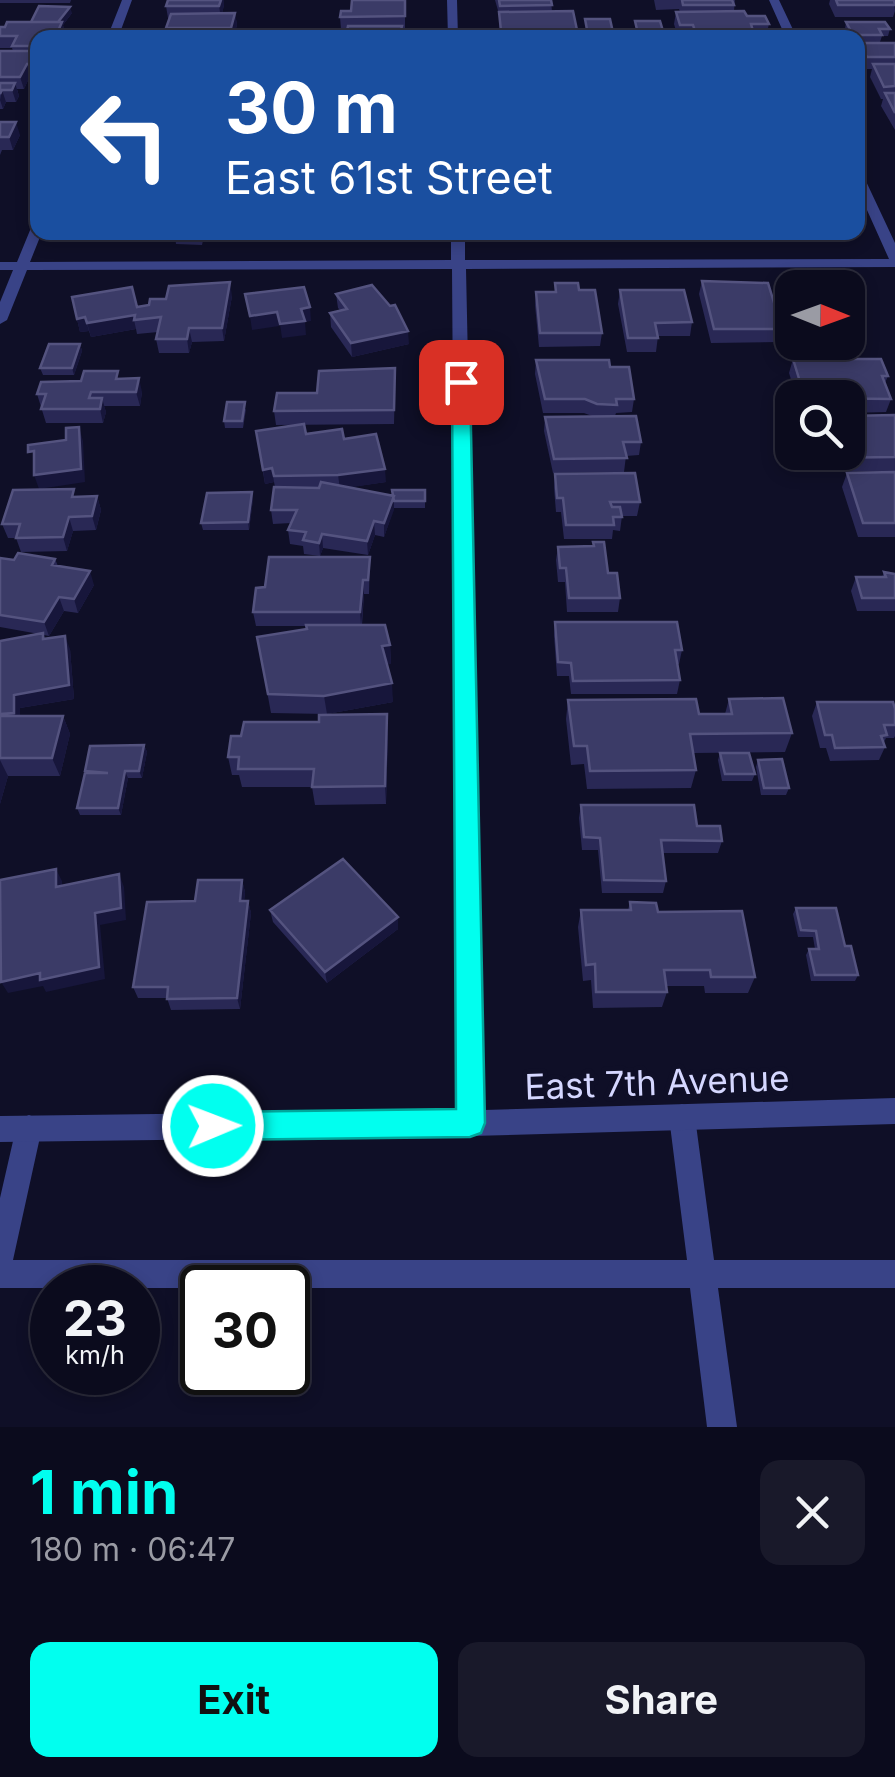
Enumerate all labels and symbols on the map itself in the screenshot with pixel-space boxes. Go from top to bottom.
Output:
north arrow [775,270,865,360]
pin [419,340,504,425]
street label: East 7th Avenue [524,1056,790,1108]
position arrow [161,1074,265,1178]
speed limit sign: 30 [180,1265,310,1395]

